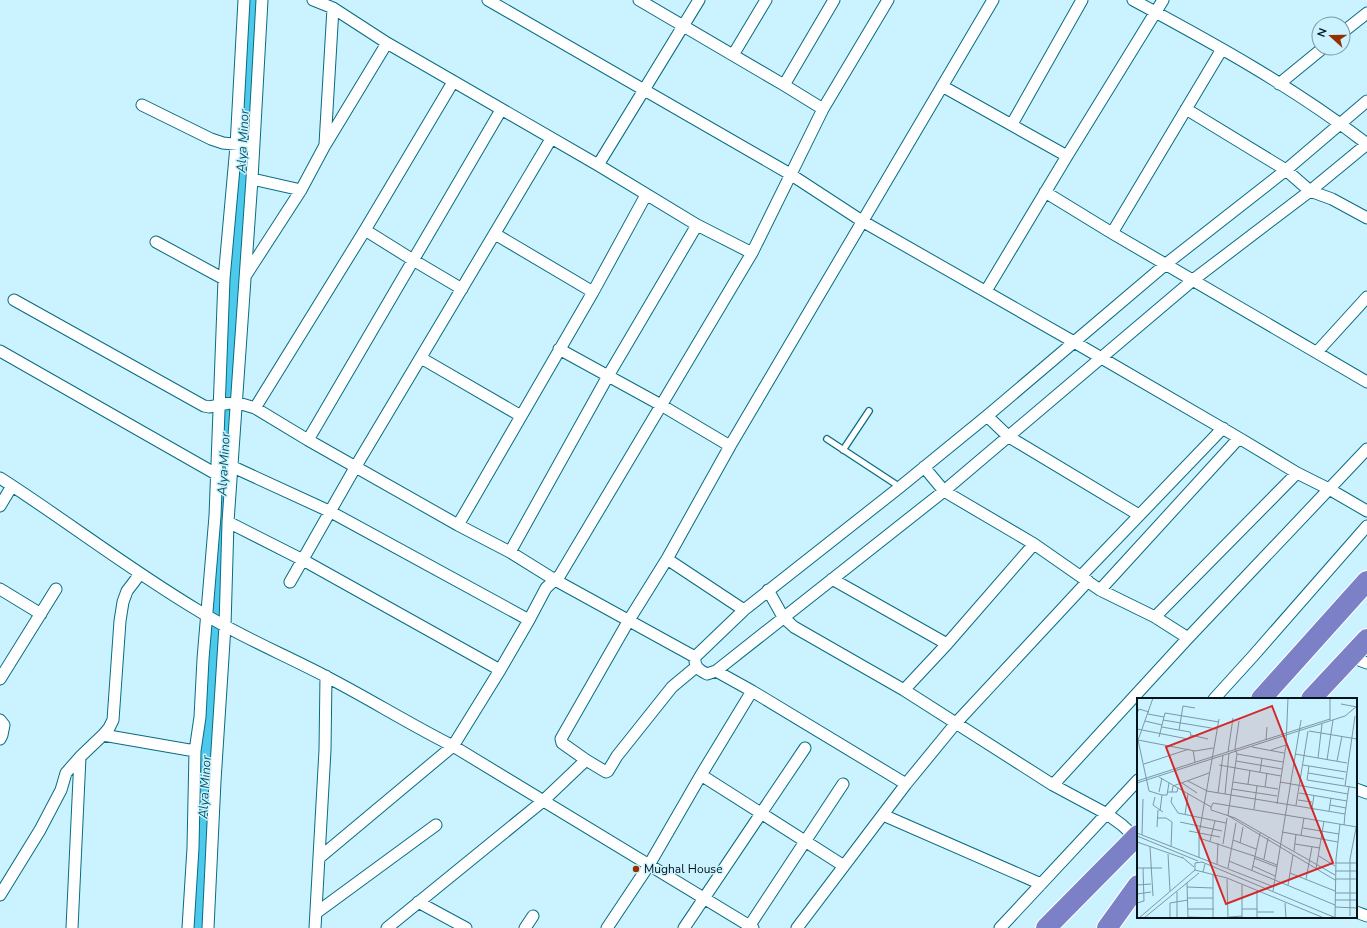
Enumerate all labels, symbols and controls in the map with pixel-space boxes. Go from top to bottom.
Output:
north arrow [1311,16,1351,56]
text: N [1314,26,1331,39]
water label: Alya Minor [232,109,254,174]
water label: Alya Minor [213,432,235,497]
inset map [1137,698,1357,918]
water label: Alya Minor [194,755,216,820]
place label: Mughal House [644,861,723,877]
marker: Mughal House [631,864,641,874]

